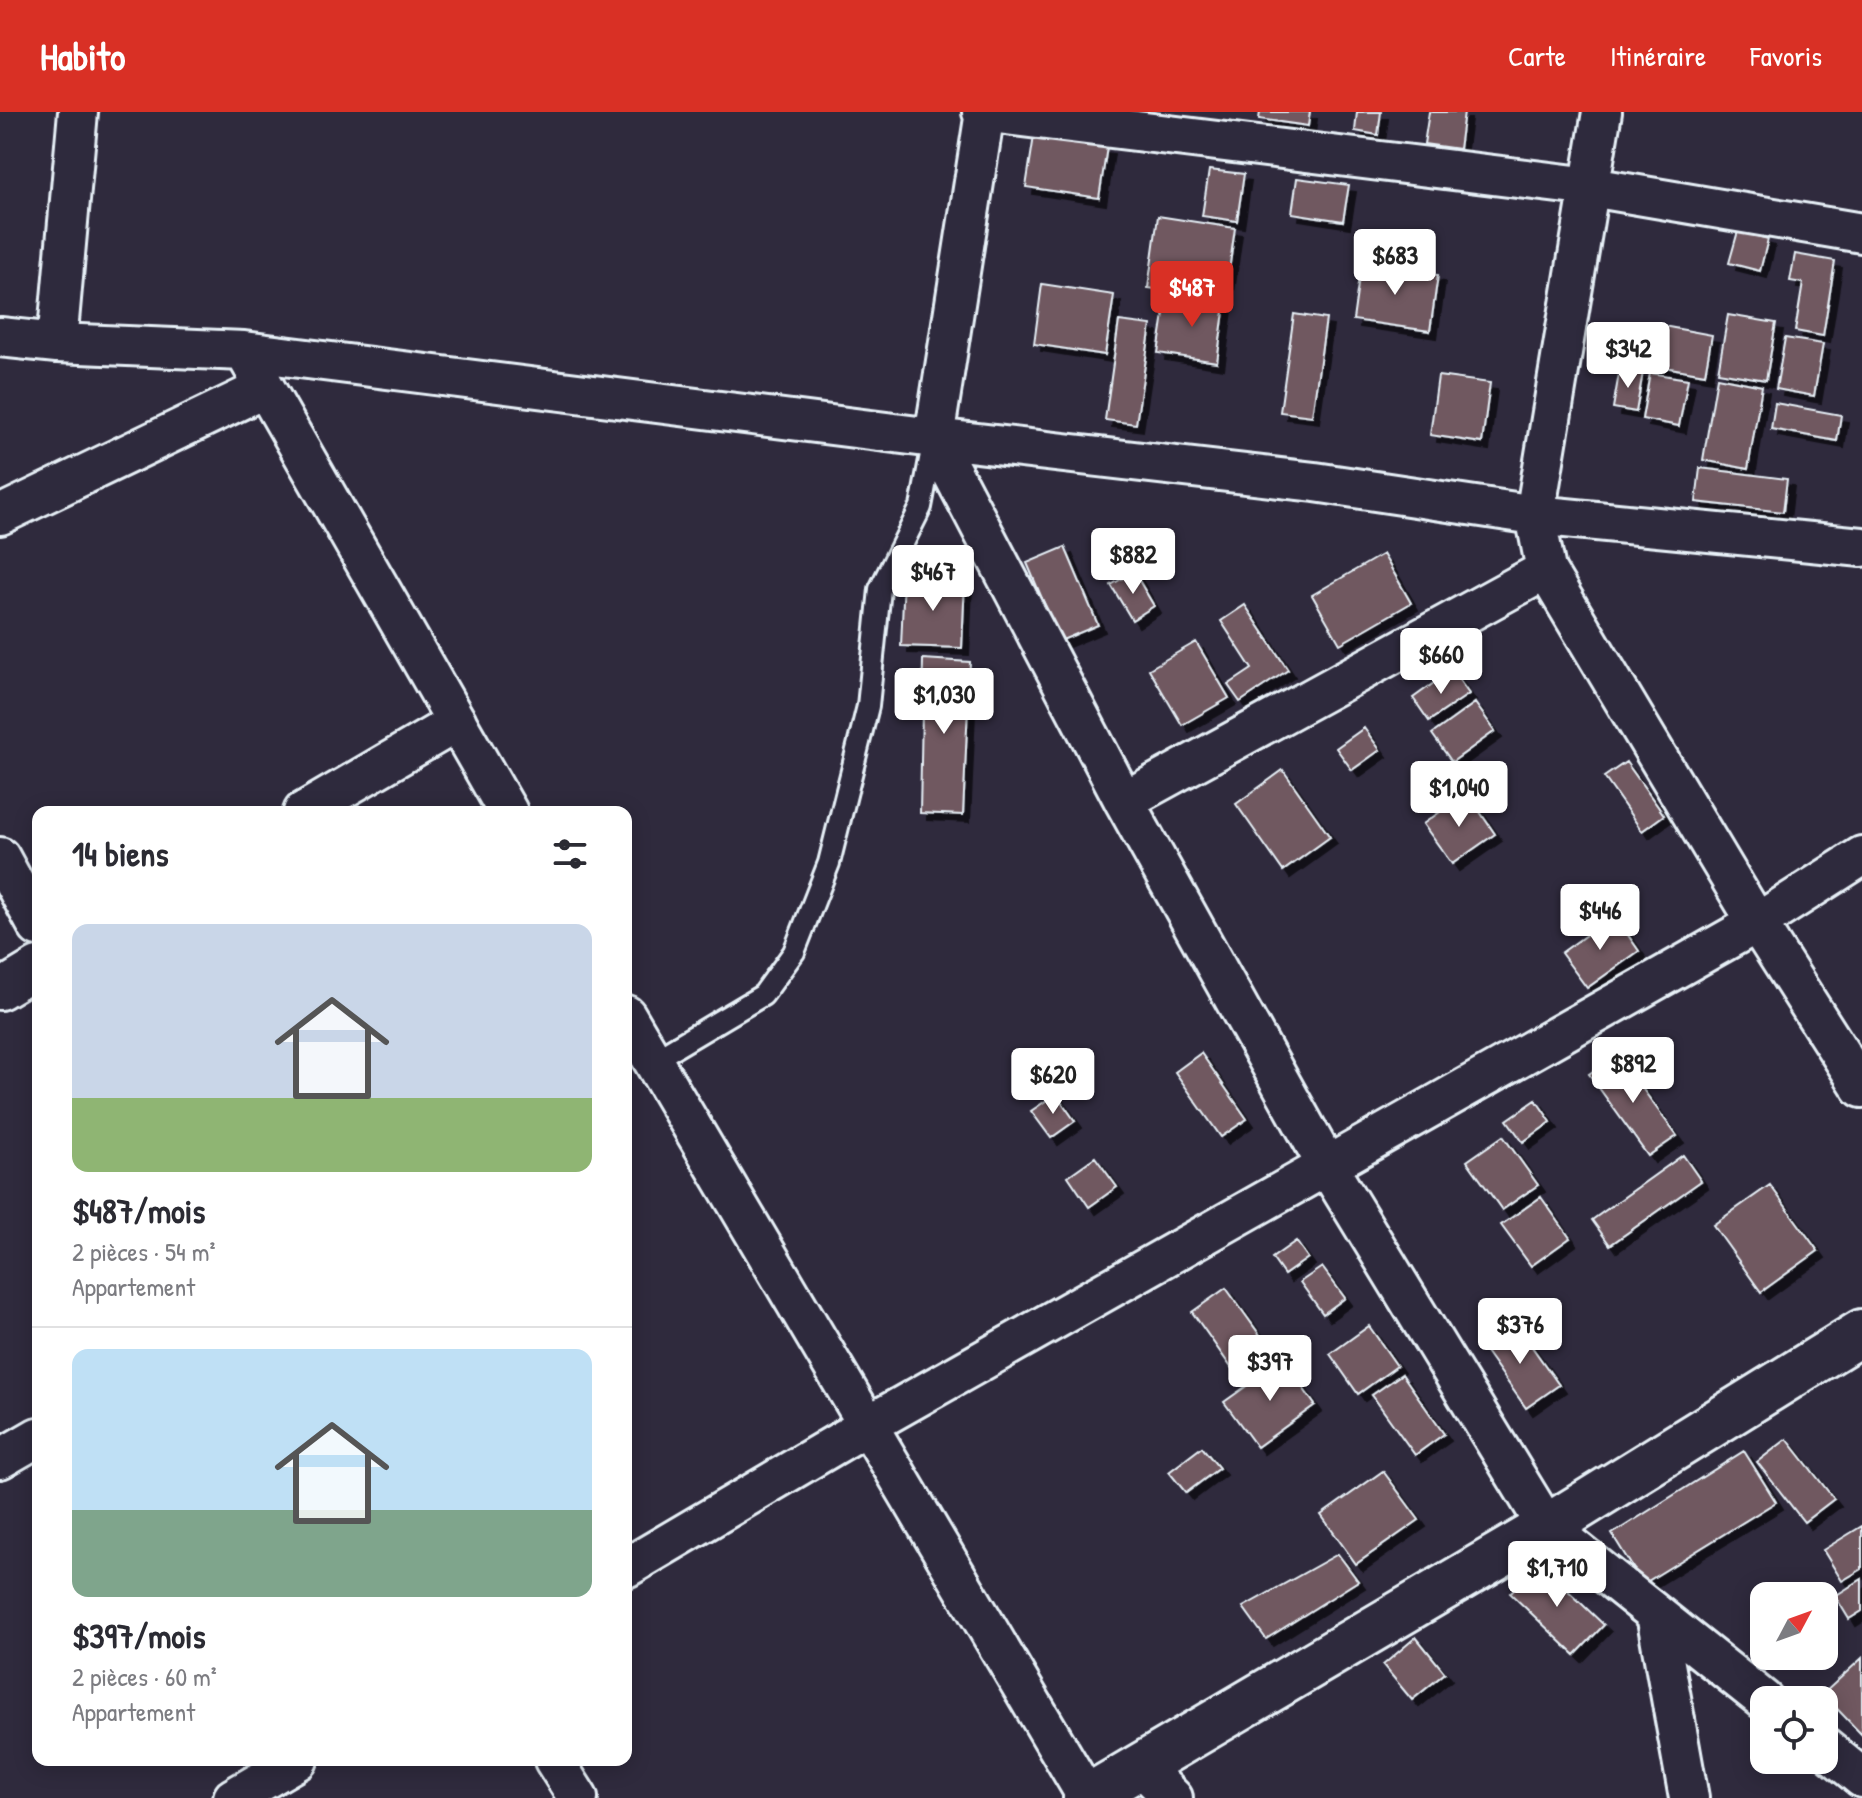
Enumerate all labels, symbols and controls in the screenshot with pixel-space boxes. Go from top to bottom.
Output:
text: Habito [40,30,125,82]
text: Carte [1508,37,1566,75]
text: Itinéraire [1610,37,1706,75]
text: Favoris [1750,37,1822,75]
pin: $683 [1348,229,1442,297]
text: $683 [1372,237,1418,272]
pin: $487 [1145,261,1239,329]
text: $487 [1168,269,1216,304]
pin: $342 [1581,322,1675,390]
text: $342 [1605,330,1651,365]
pin: $882 [1086,528,1180,596]
text: $882 [1109,536,1157,571]
pin: $467 [886,545,980,613]
text: $467 [910,553,956,588]
pin: $660 [1394,628,1488,696]
text: $660 [1418,636,1464,671]
pin: $1,030 [879,668,1009,736]
text: $1,030 [913,676,975,711]
pin: $1,040 [1394,761,1524,829]
text: $1,040 [1429,769,1489,804]
text: 14 biens [72,831,169,877]
icon: filters [548,832,592,876]
pin: $446 [1553,884,1647,952]
text: $446 [1578,892,1622,927]
icon: home [260,976,404,1120]
pin: $892 [1586,1037,1680,1105]
text: $892 [1610,1045,1656,1080]
pin: $620 [1006,1048,1100,1116]
text: $620 [1029,1056,1077,1091]
text: $487/mois [72,1188,205,1234]
text: 2 pièces · 54 m² [72,1234,215,1269]
text: Appartement [72,1269,195,1304]
pin: $376 [1473,1298,1567,1366]
text: $376 [1496,1306,1544,1341]
pin: $397 [1223,1335,1317,1403]
text: $397 [1246,1343,1294,1378]
icon: home [260,1401,404,1545]
pin: $1,710 [1492,1541,1622,1609]
text: $1,710 [1526,1549,1588,1584]
north arrow [1750,1582,1838,1670]
map controls [1750,1582,1838,1774]
text: $397/mois [72,1613,206,1659]
text: 2 pièces · 60 m² [72,1659,217,1694]
button: locate [1750,1686,1838,1774]
text: Appartement [72,1694,195,1729]

